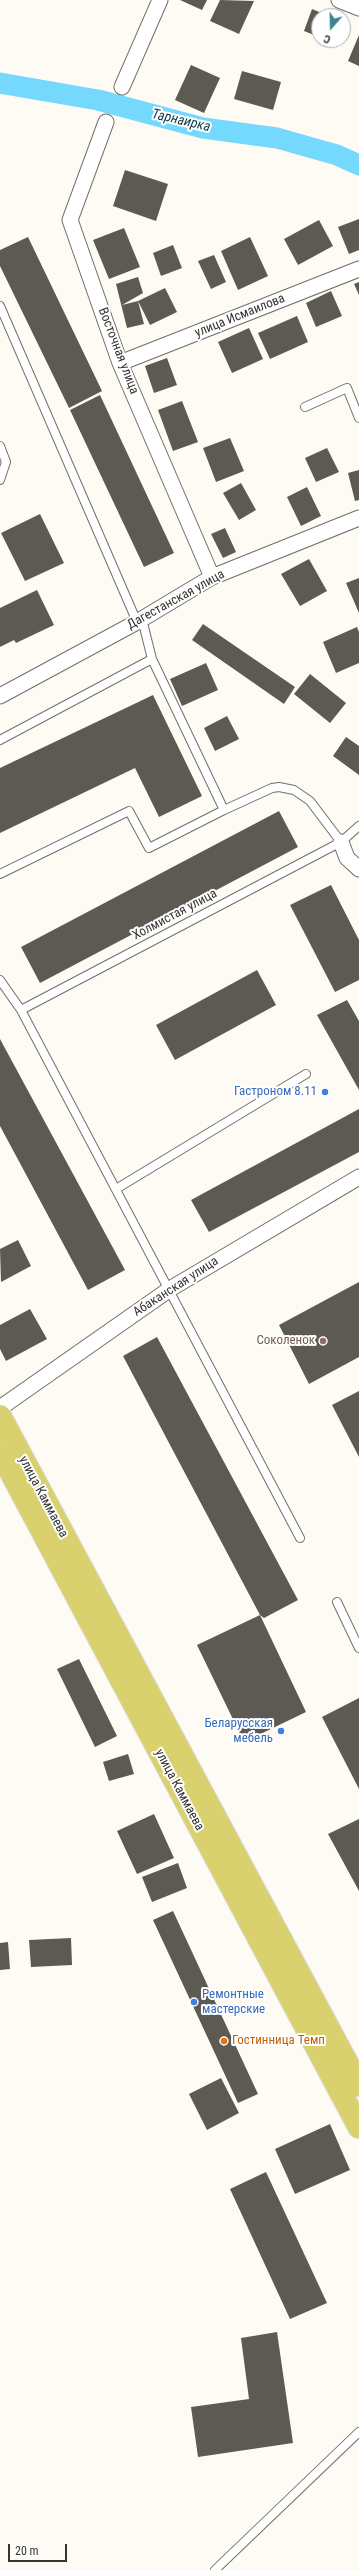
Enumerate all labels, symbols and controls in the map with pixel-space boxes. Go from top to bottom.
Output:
north arrow [311,8,351,48]
text: С [322,32,332,46]
water label: Тарнаирка [150,106,212,136]
street label: улица Исмаилова [193,291,287,341]
street label: Восточная улица [94,306,142,396]
street label: Дагестанская улица [125,567,227,633]
street label: Холмистая улица [130,886,220,944]
place label: Гастроном 8.11 [234,1084,317,1100]
marker: Гастроном 8.11 [320,1087,330,1097]
street label: Абаканская улица [131,1254,221,1320]
place label: Соколенок [256,1333,315,1349]
marker: Соколенок [318,1336,328,1346]
street label: улица Каммаева [15,1454,71,1540]
place label: Беларусская мебель [204,1716,273,1747]
marker: Беларусская мебель [276,1726,286,1736]
street label: улица Каммаева [151,1747,207,1833]
place label: Ремонтные мастерские [202,1987,265,2018]
marker: Ремонтные мастерские [189,1997,199,2007]
place label: Гостинница Темп [232,2033,325,2049]
marker: Гостинница Темп [219,2036,229,2046]
scale bar [10,2536,69,2562]
text: 20 m [15,2544,39,2558]

